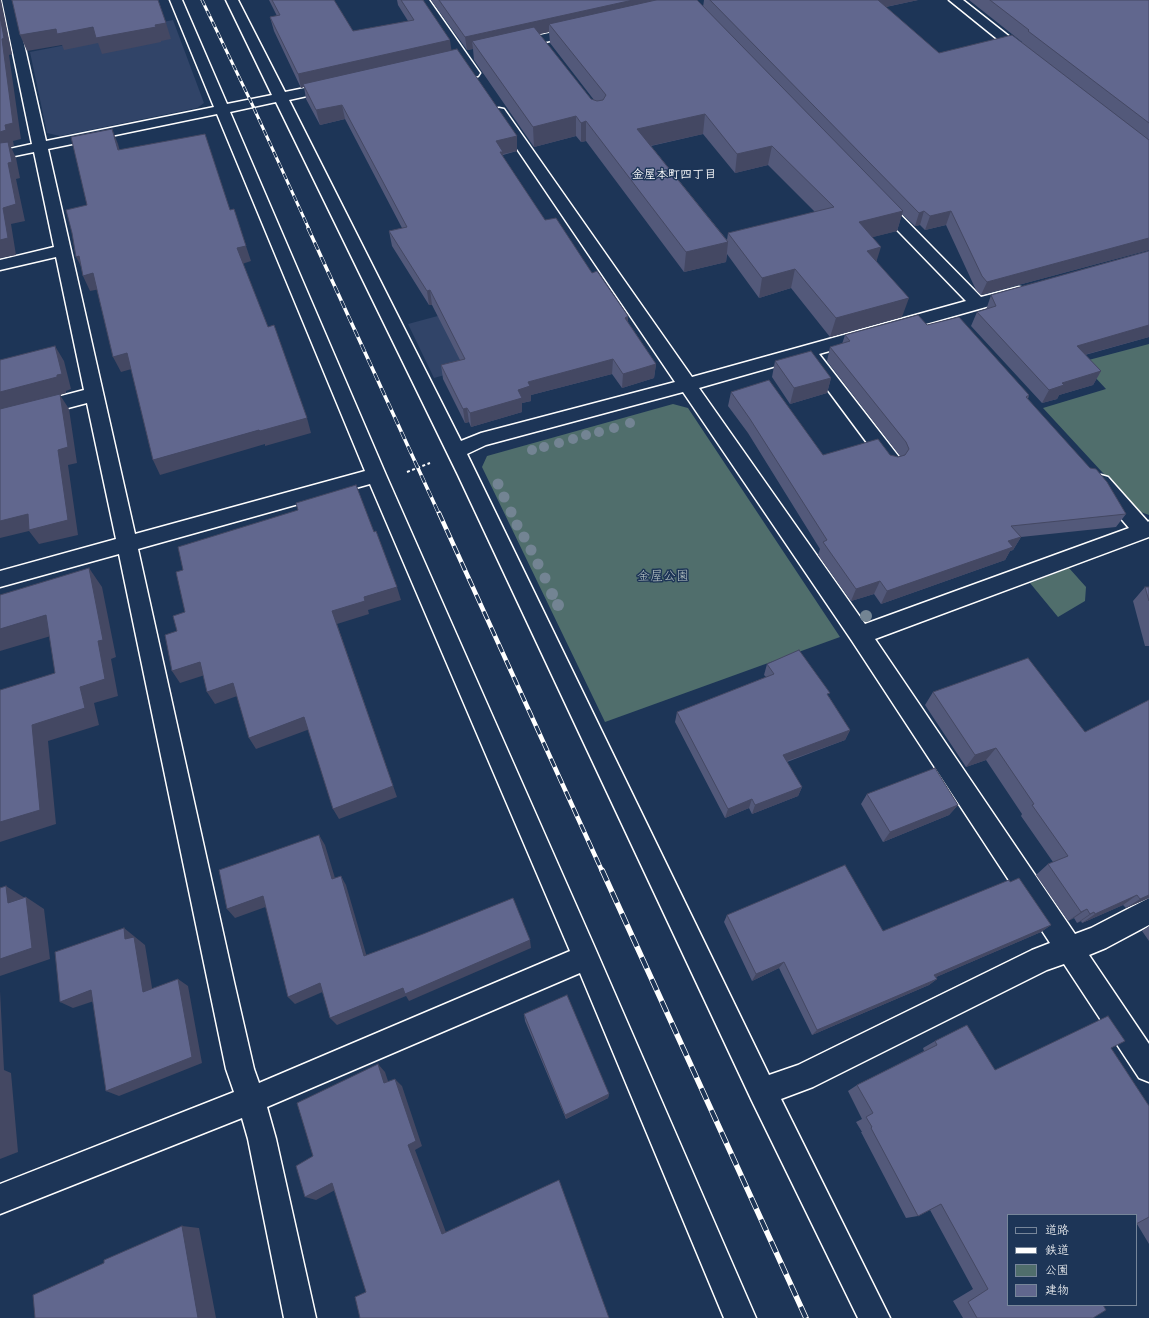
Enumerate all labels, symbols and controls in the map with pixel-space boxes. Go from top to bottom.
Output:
district label: 金屋本町四丁目 [632,169,716,183]
park label: 金屋公園 [637,570,689,586]
legend [1007,1214,1137,1306]
text: 道路 [1045,1221,1069,1240]
text: 鉄道 [1045,1241,1069,1260]
text: 公園 [1045,1261,1069,1280]
text: 建物 [1045,1281,1069,1300]

